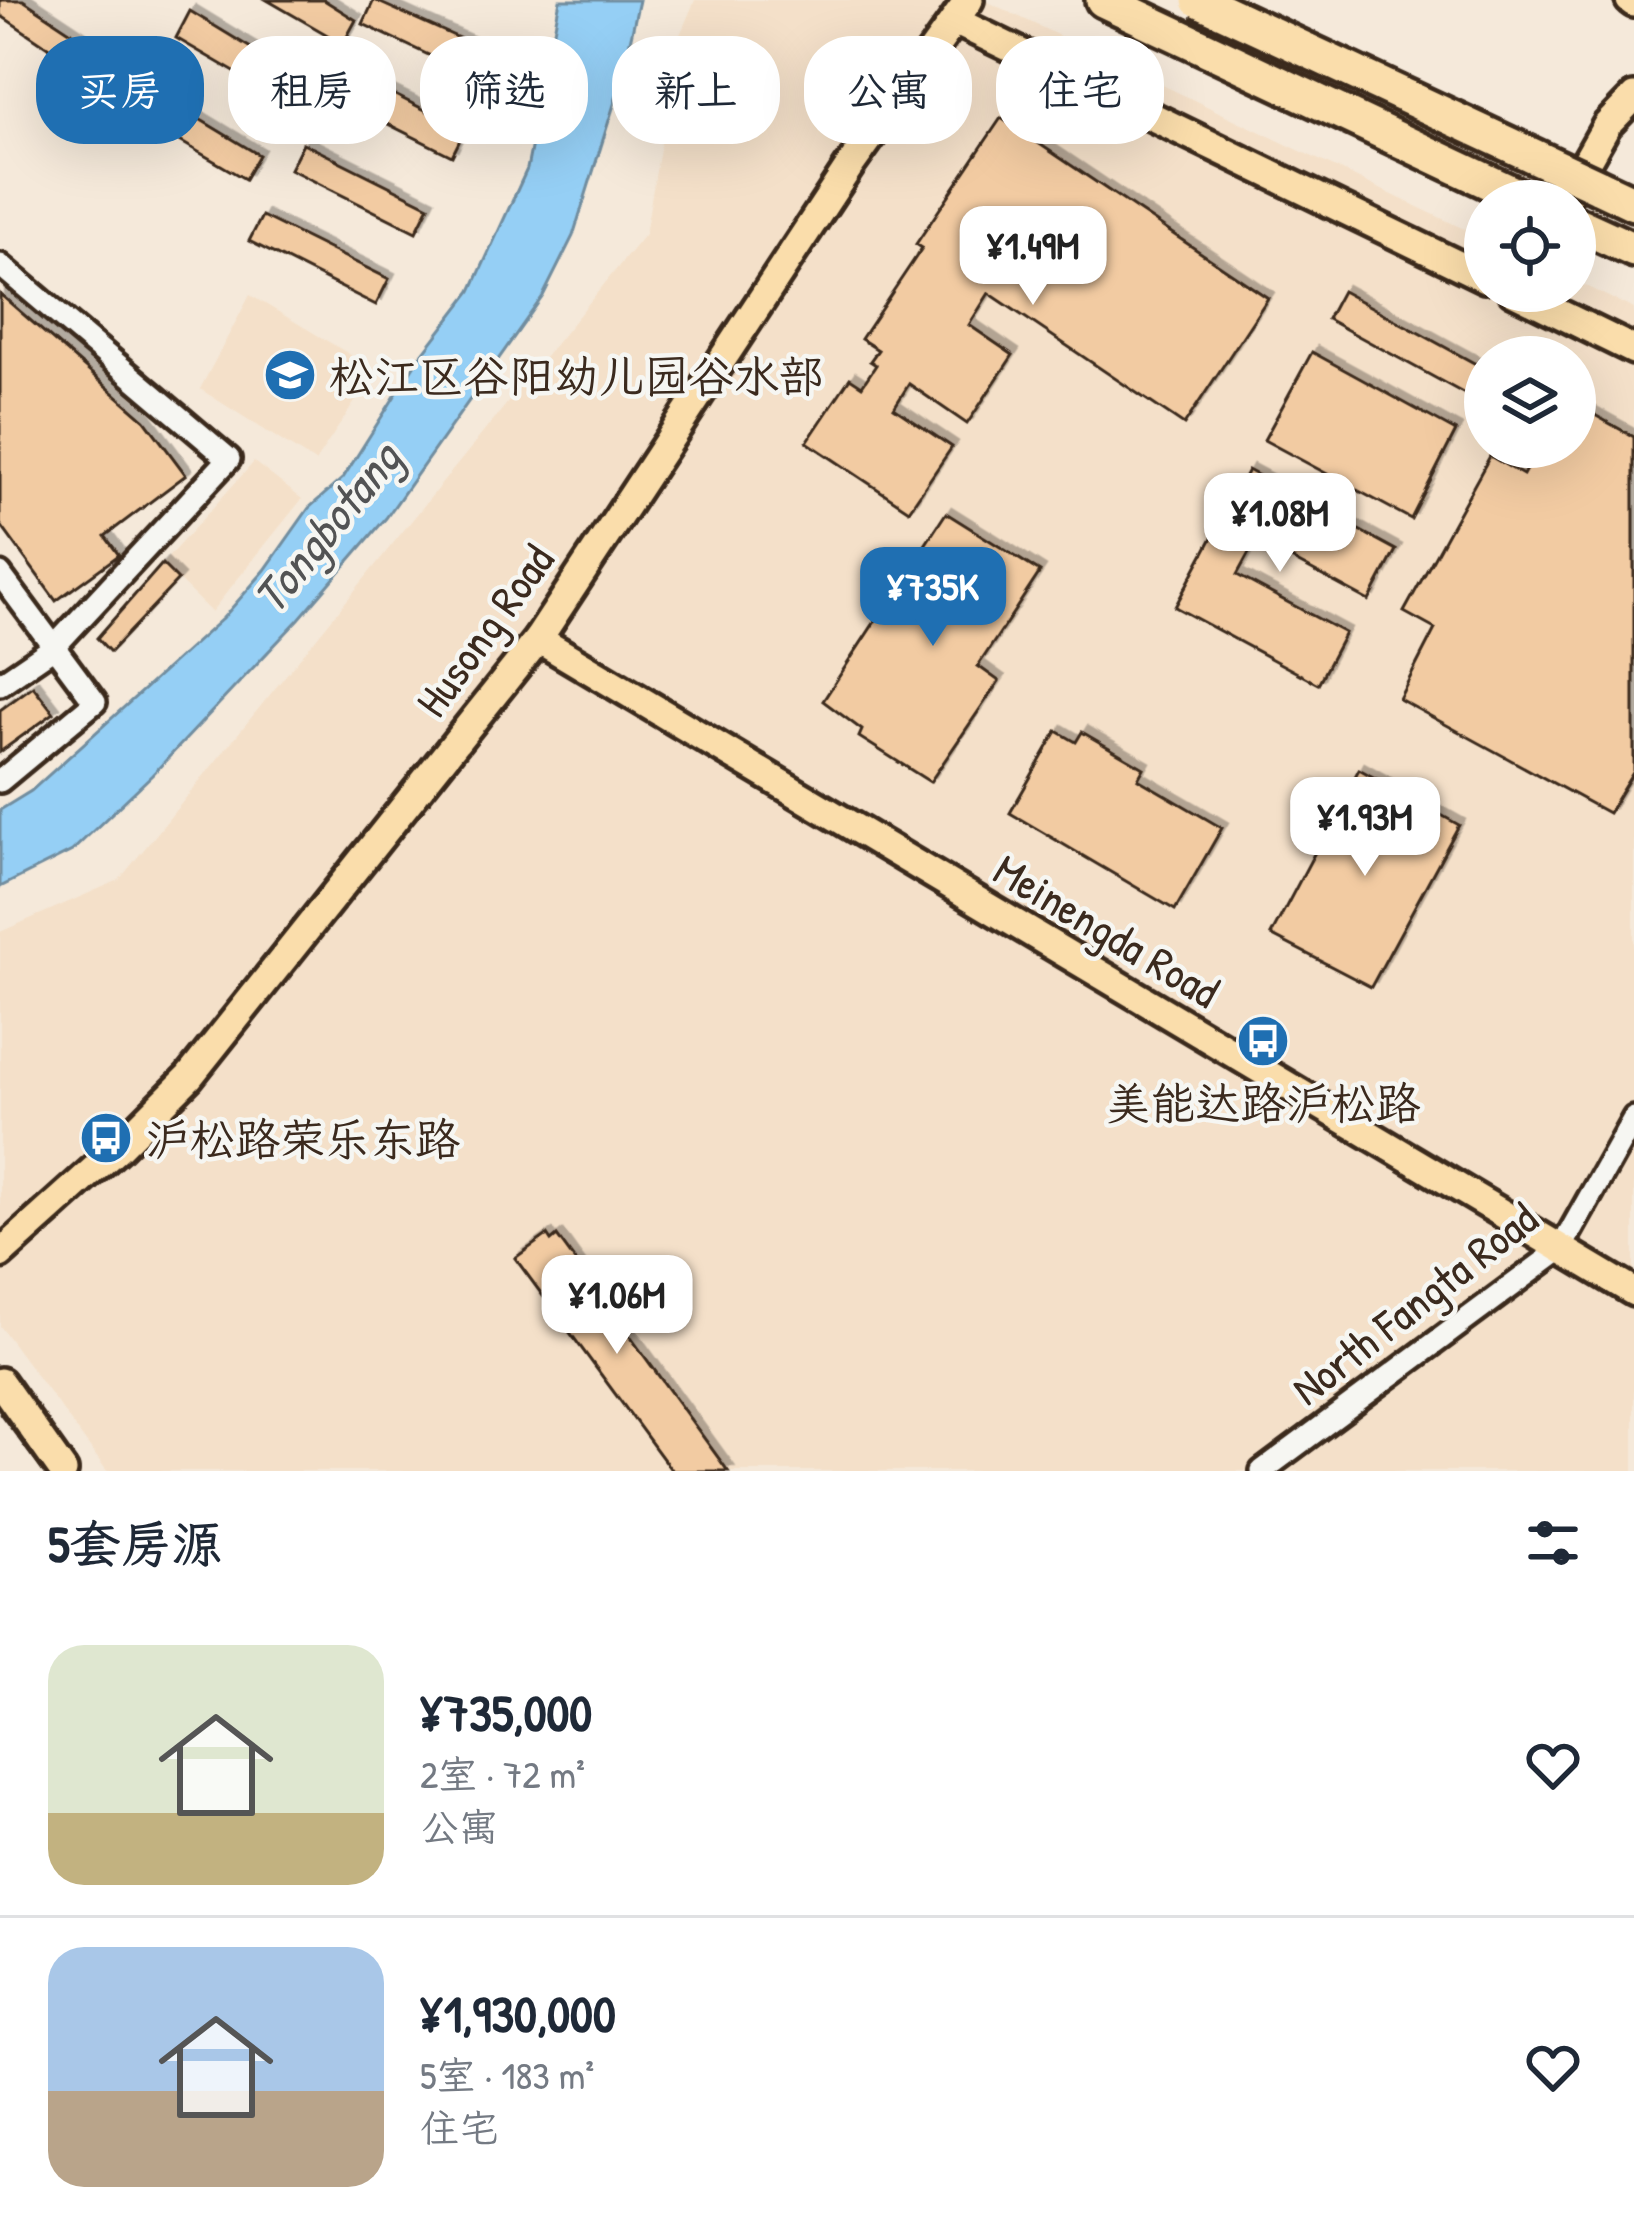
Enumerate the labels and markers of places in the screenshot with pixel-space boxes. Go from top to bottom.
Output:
pin: ¥1.49M [935,206,1131,308]
place label: 松江区谷阳幼儿园谷水部 [329,345,824,406]
school or university icon: 松江区谷阳幼儿园谷水部 [262,347,318,403]
pin: ¥1.08M [1182,473,1378,575]
pin: ¥735K [849,547,1017,649]
pin: ¥1.93M [1267,777,1463,879]
bus stop icon: 美能达路沪松路 [1235,1013,1291,1069]
place label: 美能达路沪松路 [1105,1072,1421,1133]
place label: 沪松路荣乐东路 [145,1108,460,1169]
bus stop icon: 沪松路荣乐东路 [78,1110,134,1166]
pin: ¥1.06M [519,1255,715,1357]

